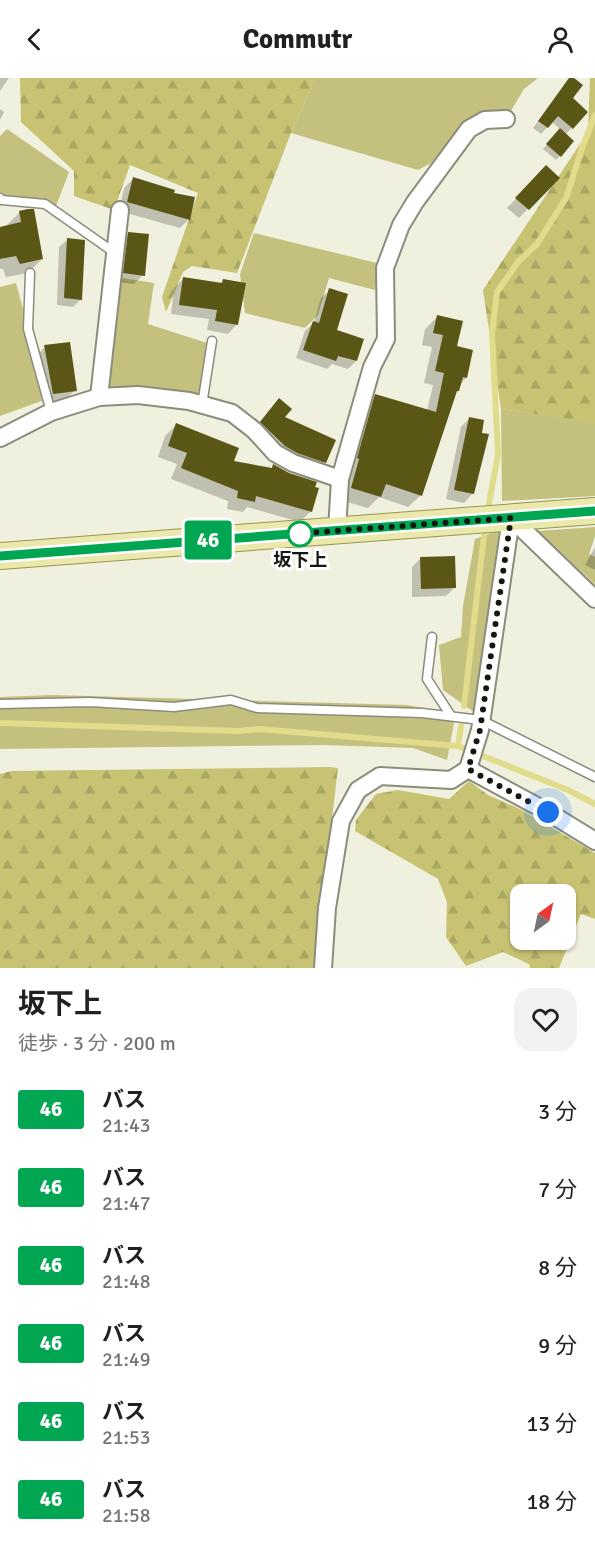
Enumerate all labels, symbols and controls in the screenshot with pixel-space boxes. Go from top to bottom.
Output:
icon: back [18,23,51,56]
text: Commutr [243,23,352,56]
icon: person [544,23,577,56]
line badge: 46 [181,520,235,560]
marker: 坂下上 [287,521,313,547]
text: 46 [197,527,219,553]
place label: 坂下上 [273,549,327,571]
your location [533,797,563,827]
north arrow [510,884,576,950]
map controls [510,884,576,950]
text: 坂下上 [18,987,102,1021]
button: heart [514,988,577,1051]
text: 徒歩 · 3 分 · 200 m [18,1031,176,1056]
text: バス [102,1086,146,1113]
text: 46 [40,1096,62,1122]
text: 3 分 [538,1098,577,1125]
text: 21:43 [102,1113,151,1138]
text: バス [102,1164,146,1191]
text: 46 [40,1174,62,1200]
text: 7 分 [538,1176,577,1203]
text: 21:47 [102,1191,151,1216]
text: バス [102,1242,146,1269]
text: 46 [40,1252,62,1278]
text: 8 分 [538,1254,577,1281]
text: 21:48 [102,1269,151,1294]
text: バス [102,1320,146,1347]
text: 46 [40,1330,62,1356]
text: 9 分 [538,1332,577,1359]
text: 21:49 [102,1347,151,1372]
text: バス [102,1398,146,1425]
text: 46 [40,1408,62,1434]
text: 13 分 [526,1410,577,1437]
text: 21:53 [102,1425,151,1450]
text: バス [102,1476,146,1503]
text: 46 [40,1486,62,1512]
text: 18 分 [526,1488,577,1515]
text: 21:58 [102,1503,151,1528]

